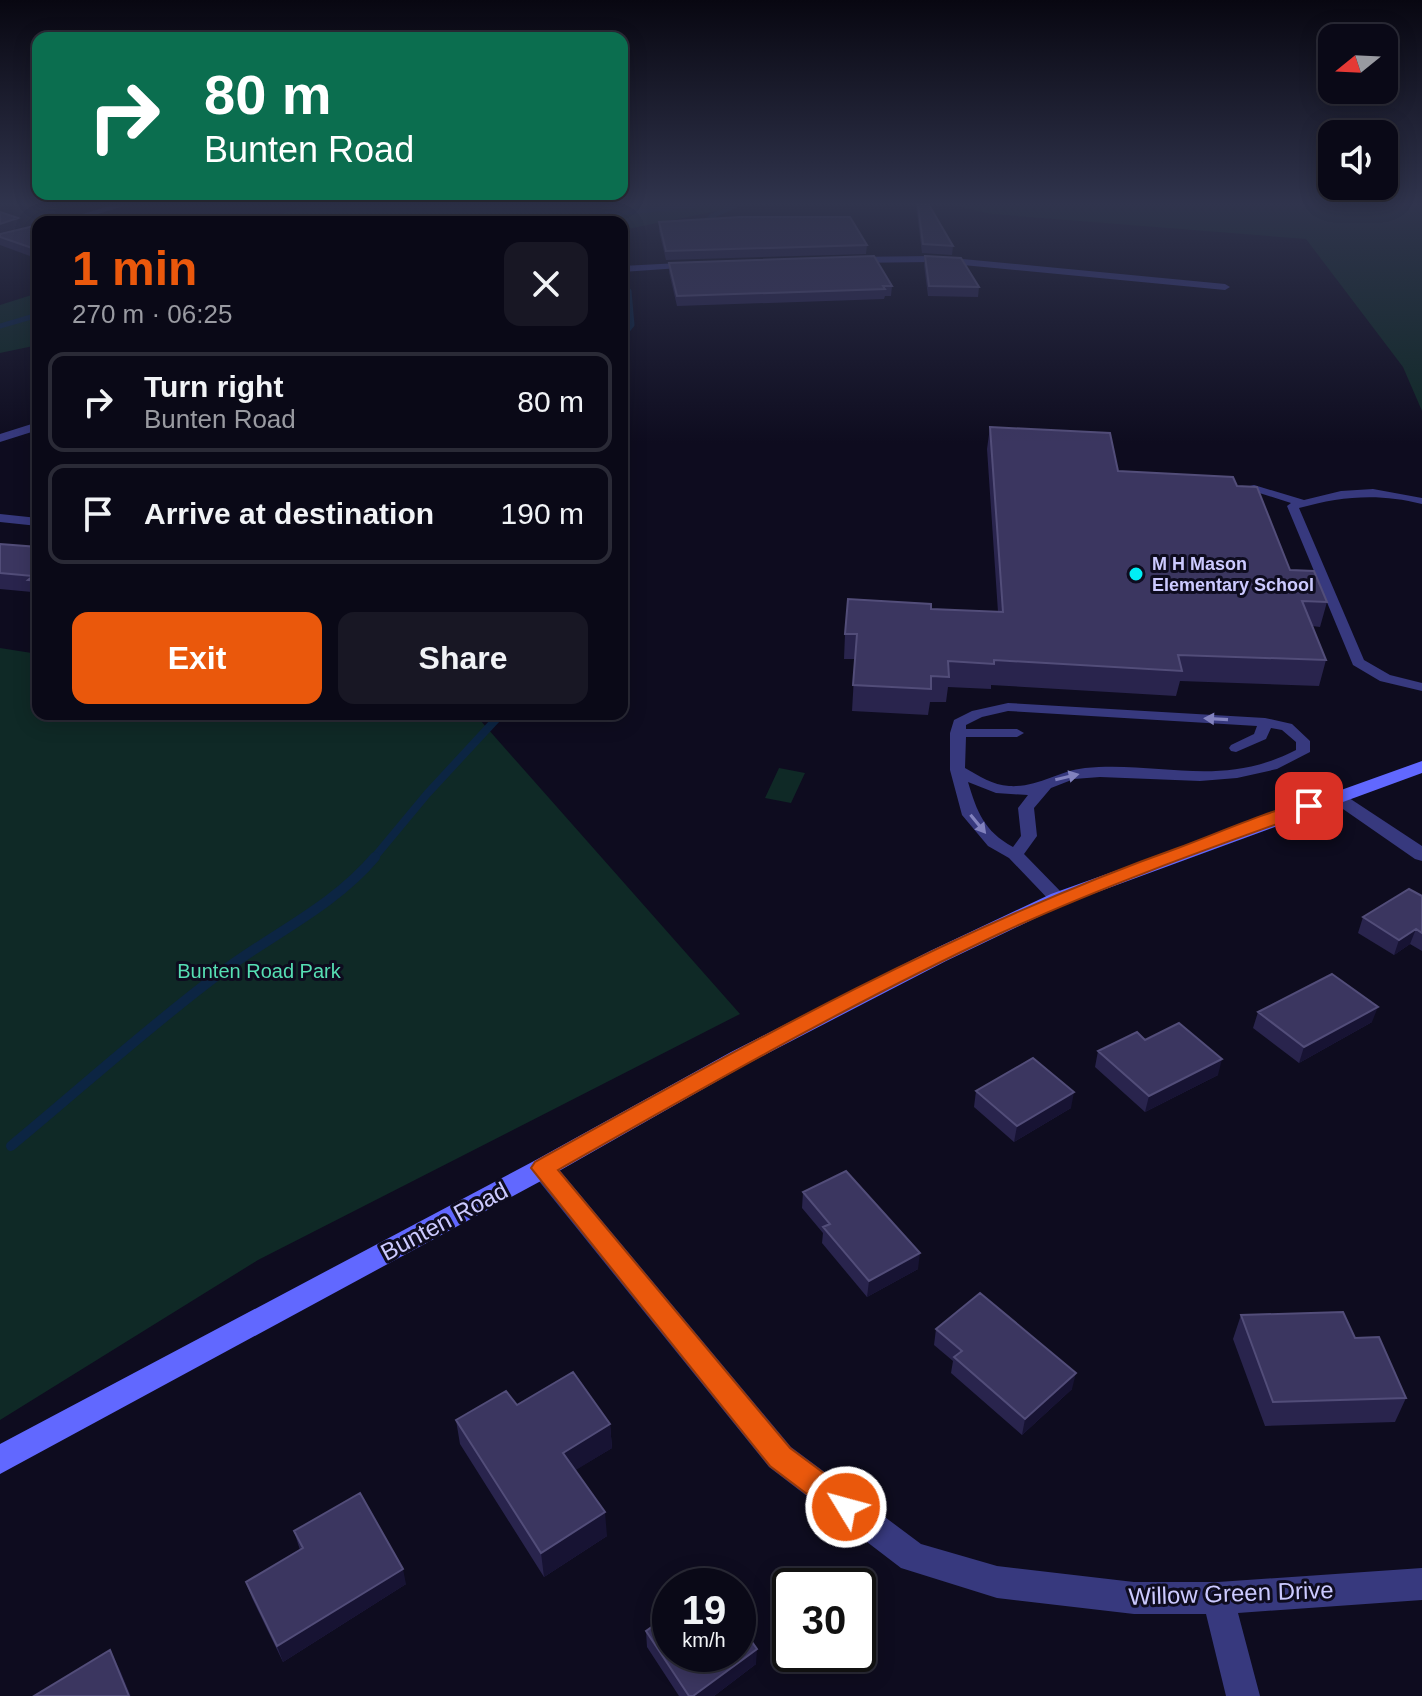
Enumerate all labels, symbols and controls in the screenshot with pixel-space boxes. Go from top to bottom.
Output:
north arrow [1318,24,1398,104]
map controls [1318,24,1398,200]
text: 80 m [204,63,332,126]
icon: right [72,64,176,168]
button: sound [1318,120,1398,200]
text: Bunten Road [204,129,414,170]
text: 1 min [72,242,197,295]
button: close [504,242,588,326]
text: 270 m · 06:25 [72,299,232,329]
text: Turn right [144,370,283,403]
icon: right [76,380,120,424]
text: 80 m [517,385,584,418]
text: Bunten Road [144,404,296,434]
icon: arrive [76,492,120,536]
text: Arrive at destination [144,497,434,530]
text: 190 m [501,497,584,530]
place label: M H Mason Elementary School [1152,554,1314,595]
marker: M H Mason Elementary School [1127,565,1145,583]
button: Exit [72,612,322,704]
button: Share [338,612,588,704]
one-way arrow [1203,712,1228,725]
one-way arrow [1055,771,1080,783]
pin [1275,772,1343,840]
icon: arrive [1287,784,1331,828]
one-way arrow [969,814,985,834]
park label: Bunten Road Park [177,960,342,982]
street label: Bunten Road [376,1176,512,1266]
position arrow [804,1465,888,1549]
speed limit sign: 30 [772,1568,876,1672]
street label: Willow Green Drive [1128,1576,1334,1610]
text: 19 [682,1588,726,1632]
text: km/h [682,1629,726,1651]

